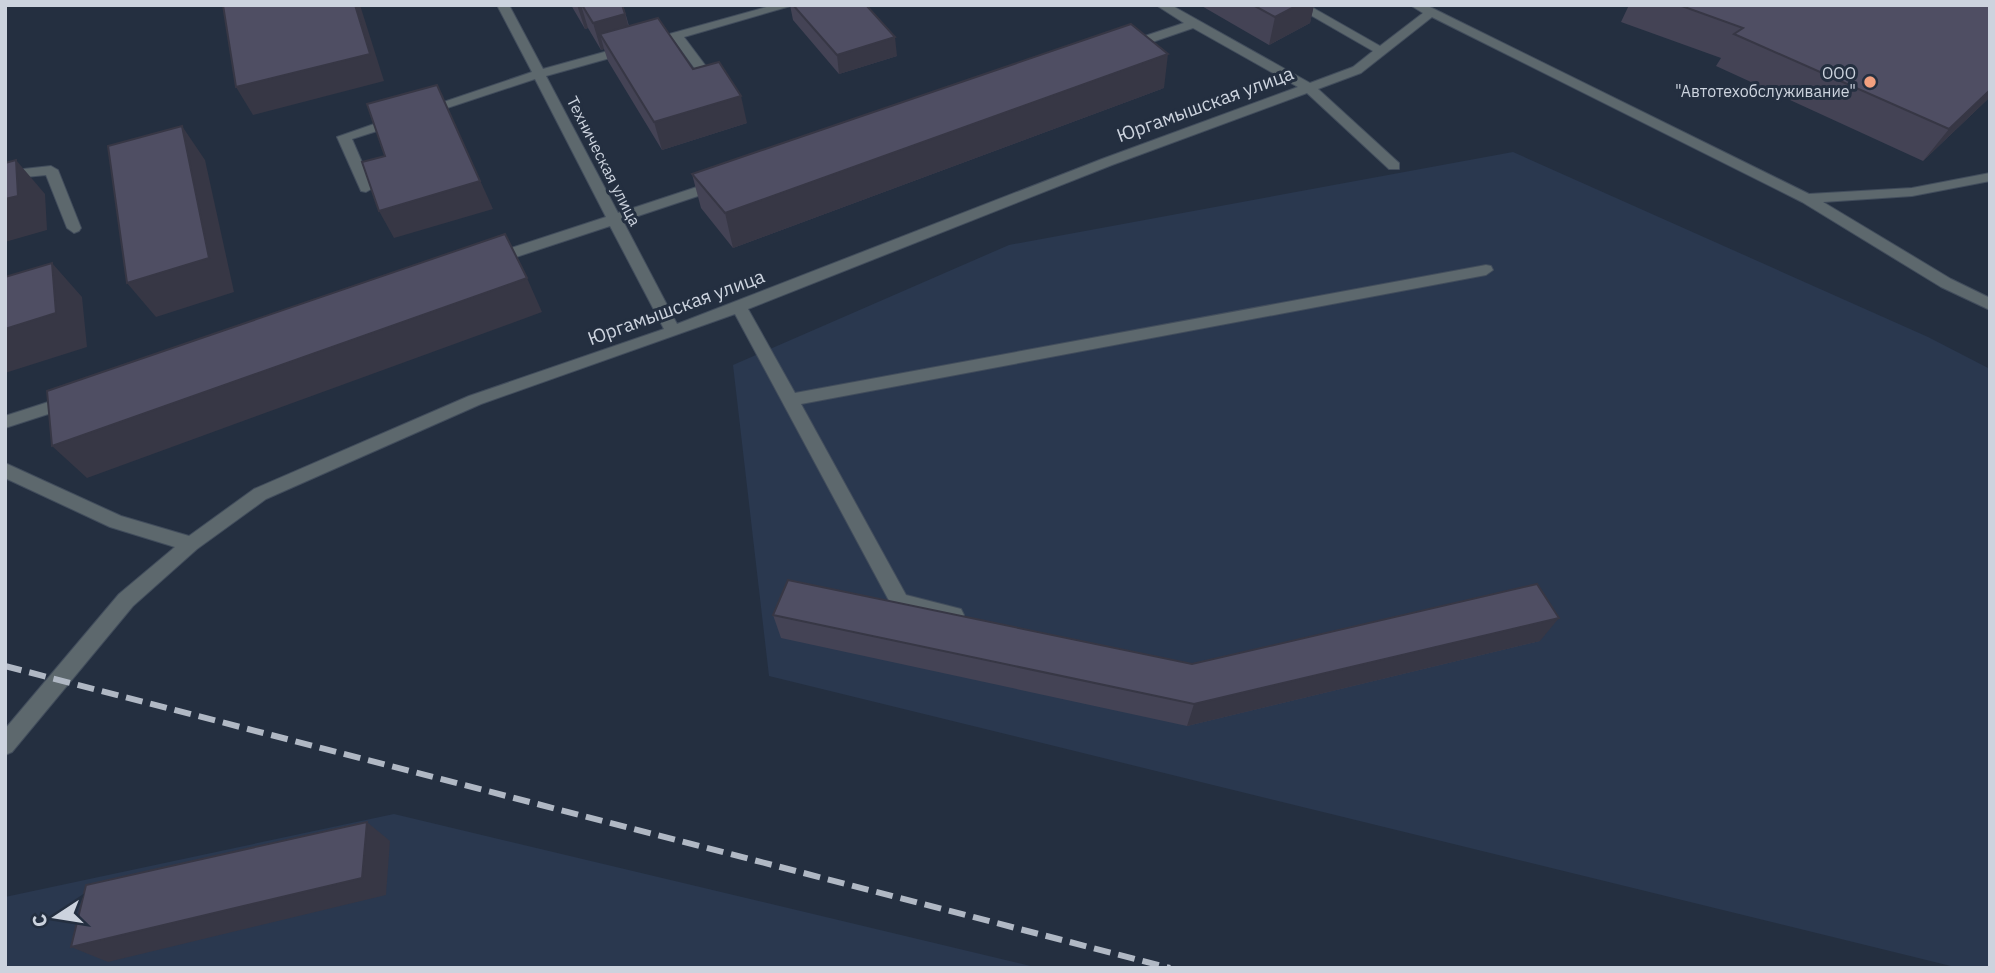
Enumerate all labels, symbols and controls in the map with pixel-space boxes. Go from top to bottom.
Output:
street label: Юргамышская улица [1113,61,1297,147]
place label: ООО "Автотехобслуживание" [1675,63,1856,101]
marker: ООО "Автотехобслуживание" [1862,74,1878,90]
street label: Техническая улица [563,93,646,230]
street label: Юргамышская улица [584,264,768,350]
north arrow [21,882,91,952]
text: С [26,912,52,929]

